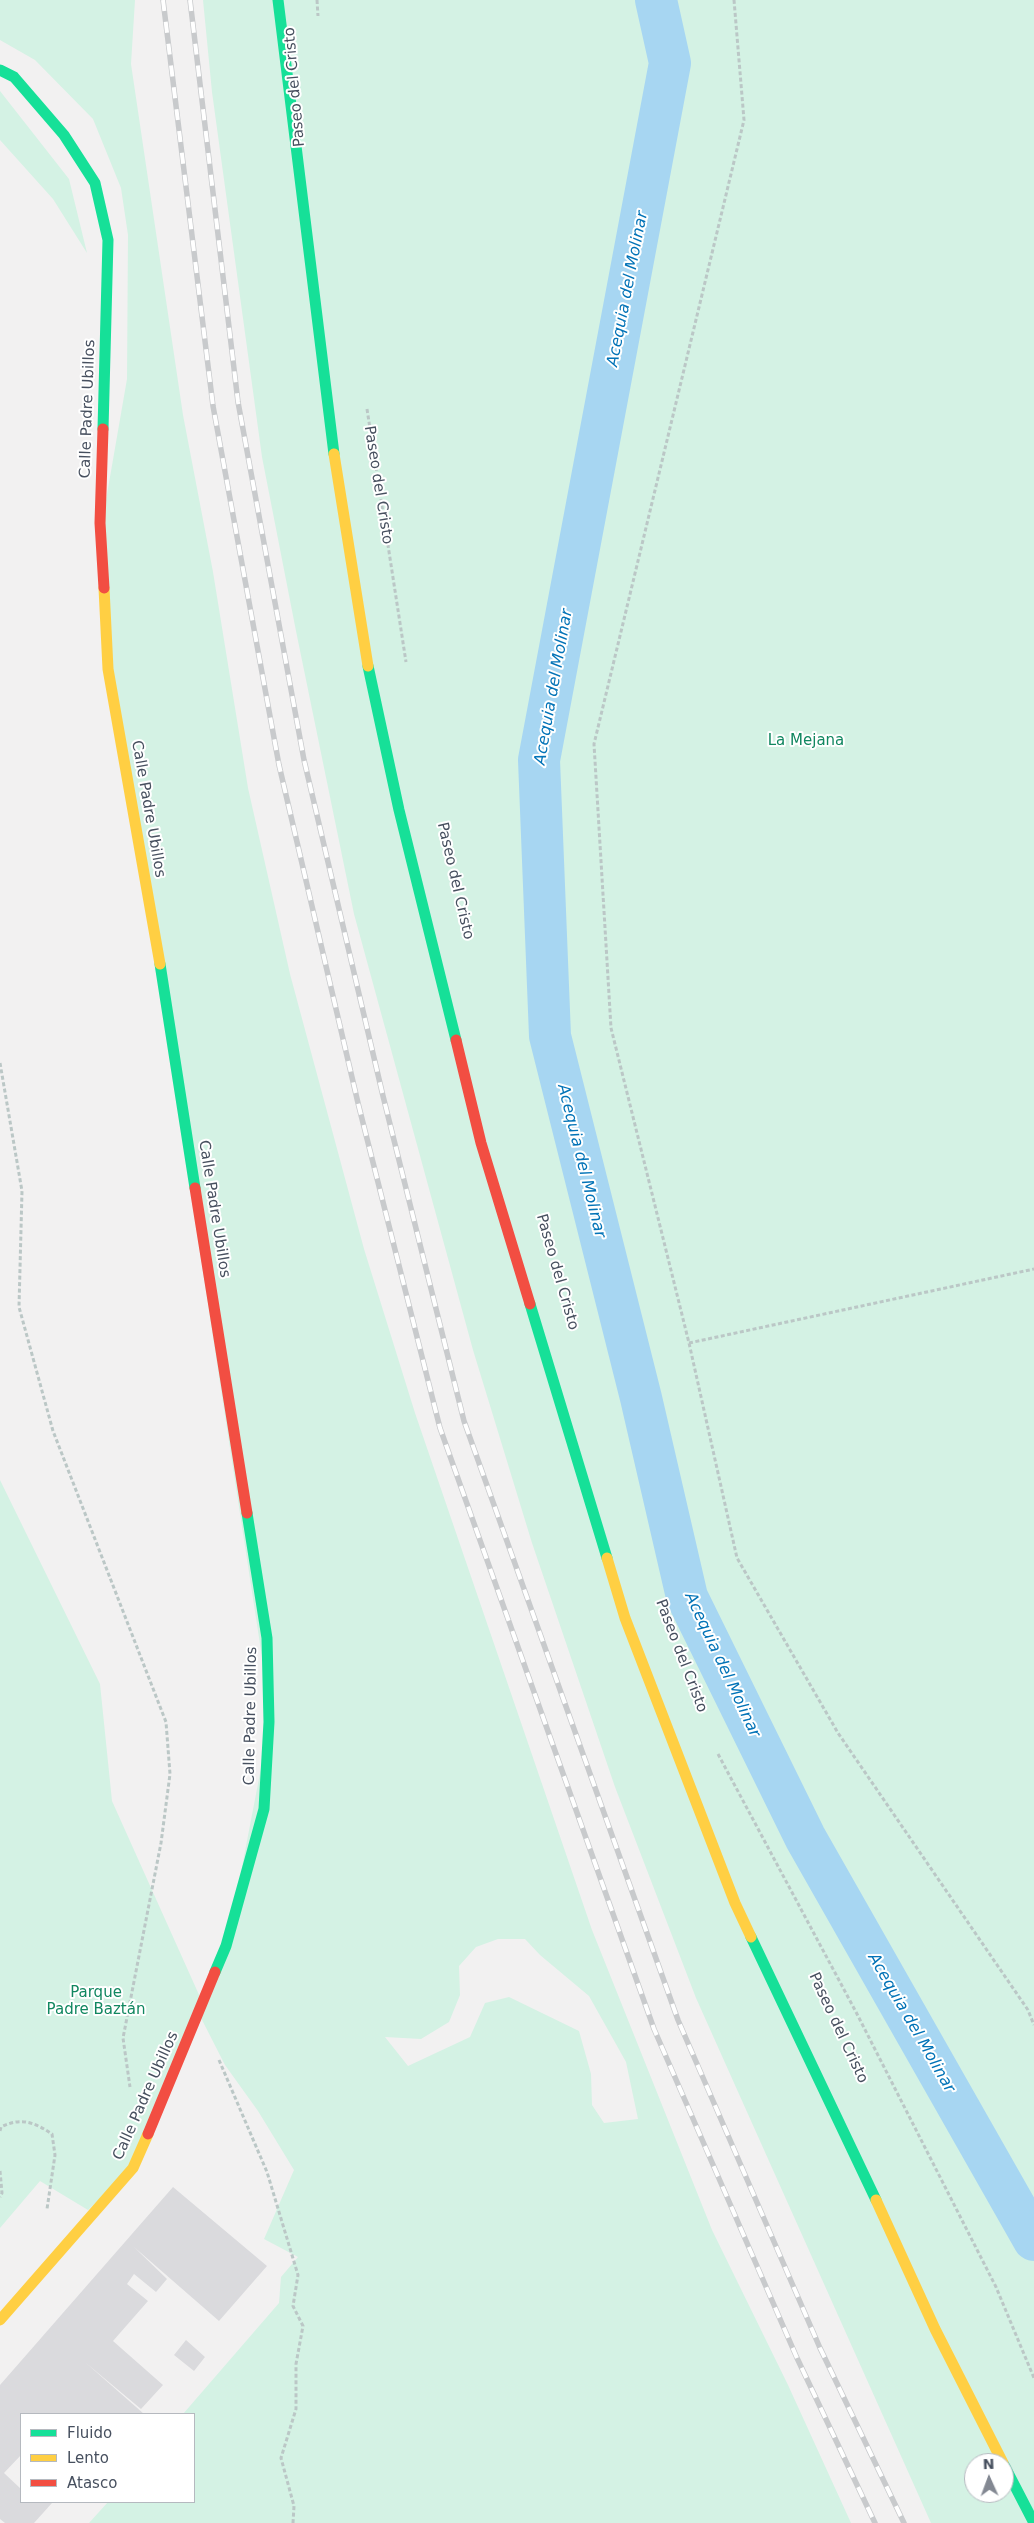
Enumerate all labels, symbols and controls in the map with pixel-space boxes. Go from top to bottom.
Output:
street label: Paseo del Cristo [281,26,309,148]
water label: Acequia del Molinar [604,210,652,368]
street label: Calle Padre Ubillos [77,339,99,479]
street label: Paseo del Cristo [360,424,396,546]
water label: Acequia del Molinar [531,608,577,766]
park label: La Mejana [768,732,844,750]
street label: Calle Padre Ubillos [127,739,169,879]
street label: Paseo del Cristo [433,821,477,941]
water label: Acequia del Molinar [553,1082,609,1240]
street label: Calle Padre Ubillos [194,1139,234,1279]
street label: Paseo del Cristo [532,1212,582,1332]
water label: Acequia del Molinar [680,1589,764,1741]
street label: Paseo del Cristo [651,1597,711,1715]
street label: Calle Padre Ubillos [241,1646,261,1786]
water label: Acequia del Molinar [863,1950,959,2096]
street label: Paseo del Cristo [805,1970,871,2086]
park label: Parque Padre Baztán [47,1984,145,2019]
street label: Calle Padre Ubillos [110,2029,182,2163]
legend [20,2413,195,2503]
text: Fluido [67,2424,112,2442]
text: Lento [67,2449,109,2467]
north arrow [964,2453,1014,2503]
text: N [982,2456,995,2472]
text: Atasco [67,2474,117,2492]

